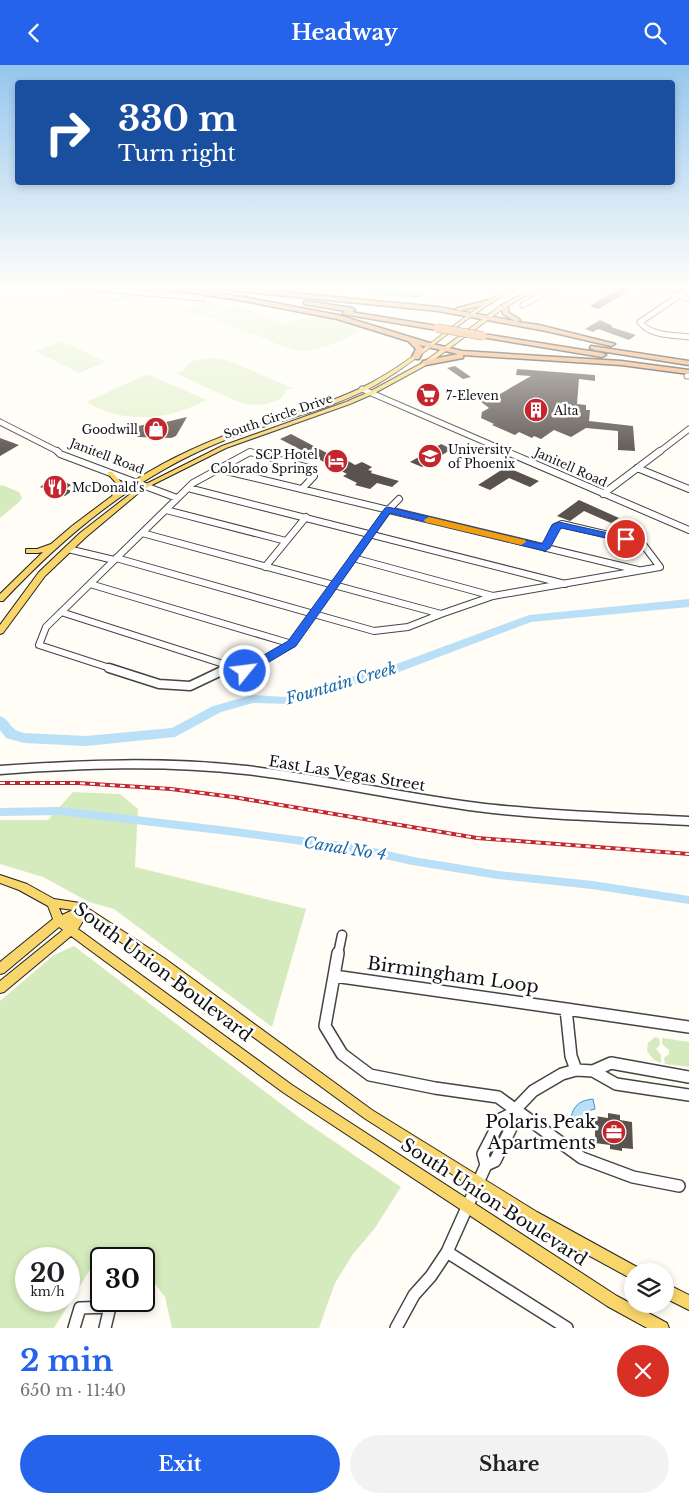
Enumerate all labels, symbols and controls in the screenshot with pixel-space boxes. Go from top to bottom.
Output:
icon: back [20,19,48,47]
text: Headway [291,19,398,46]
icon: search [641,19,669,47]
text: 330 m [118,97,237,140]
icon: right [35,100,100,165]
text: Turn right [118,140,236,167]
supermarket icon: 7-Eleven [415,382,441,408]
place label: 7-Eleven [446,388,499,403]
street label: South Circle Drive [222,390,335,442]
building icon: Alta [523,397,549,423]
place label: Alta [553,403,579,418]
shop icon: Goodwill [143,416,169,442]
place label: Goodwill [82,422,138,437]
street label: Janitell Road [66,434,146,477]
place label: University of Phoenix [448,442,516,471]
school or university icon: University of Phoenix [417,443,443,469]
street label: Janitell Road [531,443,610,490]
place label: SCP Hotel Colorado Springs [210,447,318,476]
hotel icon: SCP Hotel Colorado Springs [323,448,349,474]
restaurant icon: McDonald's [42,474,68,500]
place label: McDonald's [72,480,144,495]
pin [605,518,647,560]
icon: arrive [612,525,640,553]
position arrow [218,644,270,696]
water label: Fountain Creek [282,658,399,709]
street label: East Las Vegas Street [267,751,427,795]
water label: Canal No 4 [302,832,388,864]
street label: South Union Boulevard [70,898,256,1046]
street label: Birmingham Loop [366,952,540,998]
place label: Polaris Peak Apartments [485,1111,596,1154]
office icon: Polaris Peak Apartments [601,1119,627,1145]
street label: South Union Boulevard [397,1134,591,1270]
speed limit sign: 30 [90,1247,155,1312]
text: 20 [30,1258,65,1289]
map controls [624,1263,674,1313]
button: layers [624,1263,674,1313]
text: km/h [30,1284,65,1299]
text: 2 min [20,1342,113,1379]
button: close [617,1345,669,1397]
text: 650 m · 11:40 [20,1380,126,1400]
button: Exit [20,1435,340,1493]
button: Share [350,1435,669,1493]

